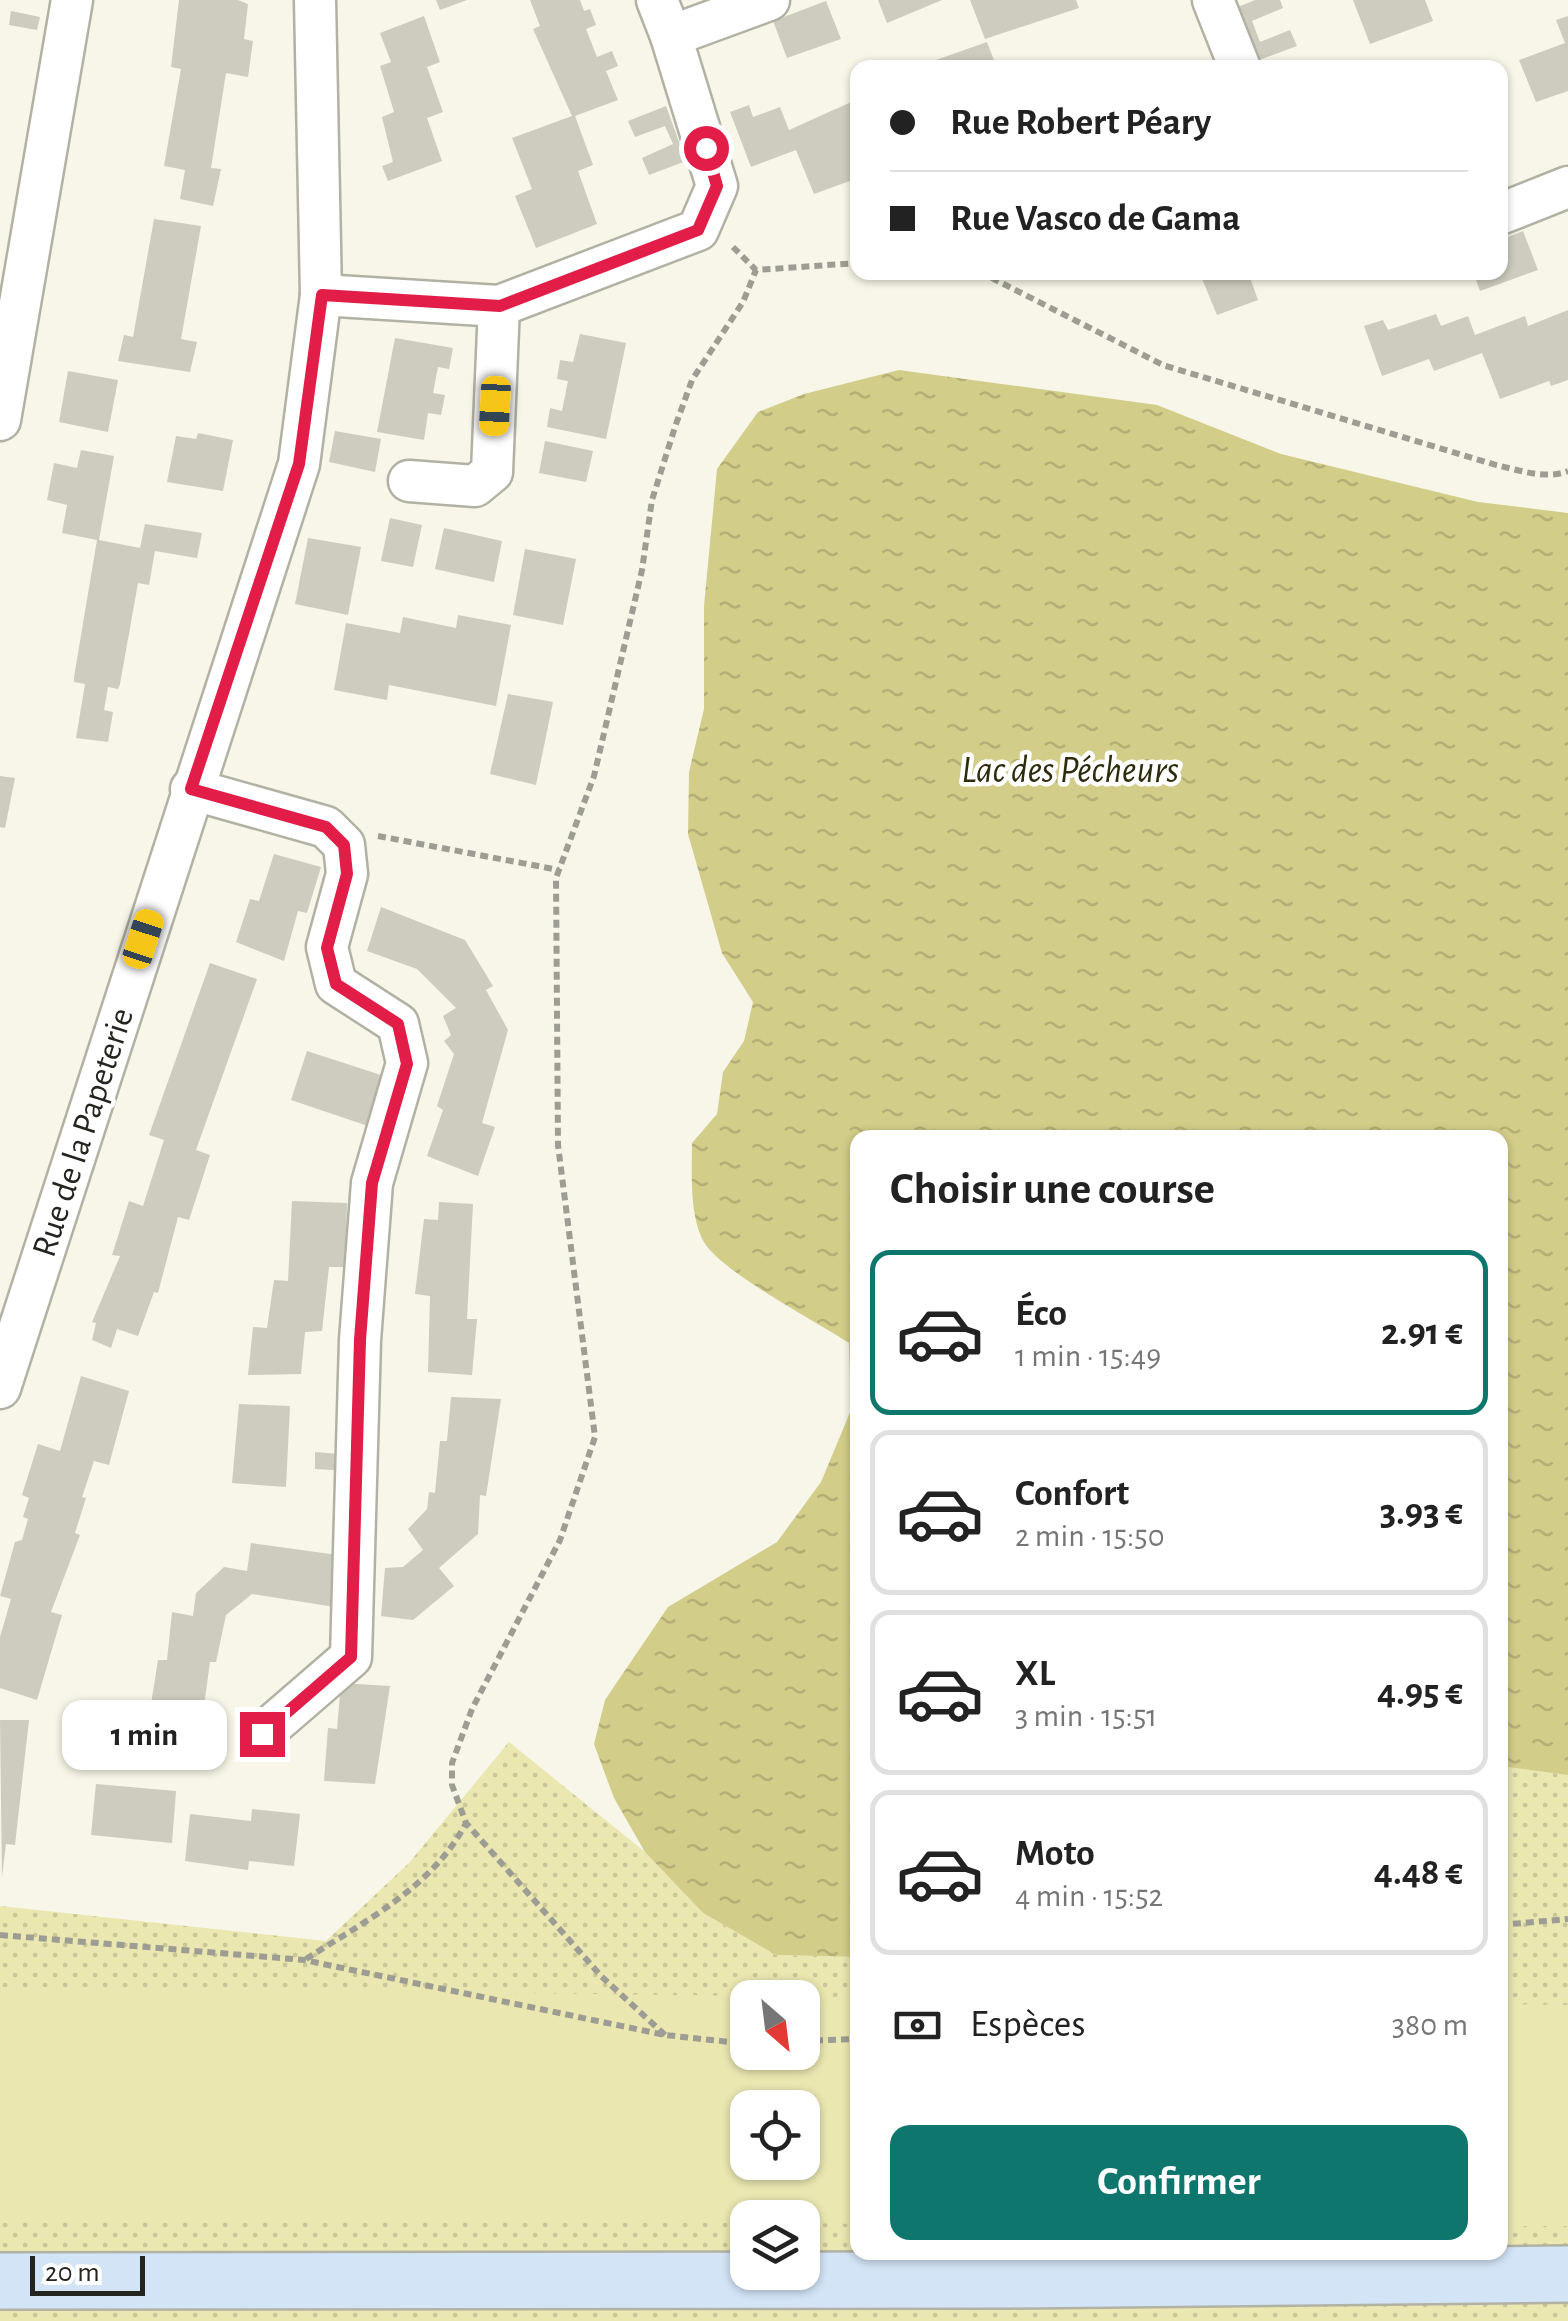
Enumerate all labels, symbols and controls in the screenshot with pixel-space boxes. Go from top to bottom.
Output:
text: Rue Robert Péary [950,104,1211,142]
route start [684,126,729,171]
text: Rue Vasco de Gama [950,200,1240,238]
car [478,375,512,437]
water label: Lac des Pécheurs [961,752,1179,790]
car [119,906,167,972]
street label: Rue de la Papeterie [27,1004,140,1261]
text: Choisir une course [890,1167,1215,1212]
icon: car [895,1288,985,1378]
text: Éco [1015,1295,1067,1333]
text: 2.91 € [1381,1314,1463,1352]
text: 1 min · 15:49 [1015,1340,1161,1372]
icon: car [895,1468,985,1558]
text: Confort [1015,1475,1129,1513]
text: 3.93 € [1380,1494,1463,1532]
text: 2 min · 15:50 [1015,1520,1165,1552]
icon: car [895,1648,985,1738]
text: XL [1015,1655,1055,1693]
text: 4.95 € [1377,1674,1463,1712]
callout: 1 min [62,1699,227,1769]
text: 3 min · 15:51 [1015,1700,1157,1732]
route end [240,1712,285,1757]
text: 1 min [111,1719,178,1751]
icon: car [895,1828,985,1918]
text: Moto [1015,1835,1095,1873]
text: 4.48 € [1374,1854,1463,1892]
text: 4 min · 15:52 [1015,1880,1163,1912]
north arrow [730,1980,820,2070]
map controls [730,1980,820,2290]
icon: cash [890,1998,945,2053]
text: Espèces [970,2006,1085,2044]
text: 380 m [1392,2009,1468,2041]
button: locate [730,2090,820,2180]
button: Confirmer [890,2125,1468,2240]
button: layers [730,2200,820,2290]
scale bar [30,2251,145,2296]
text: 20 m [45,2259,100,2287]

